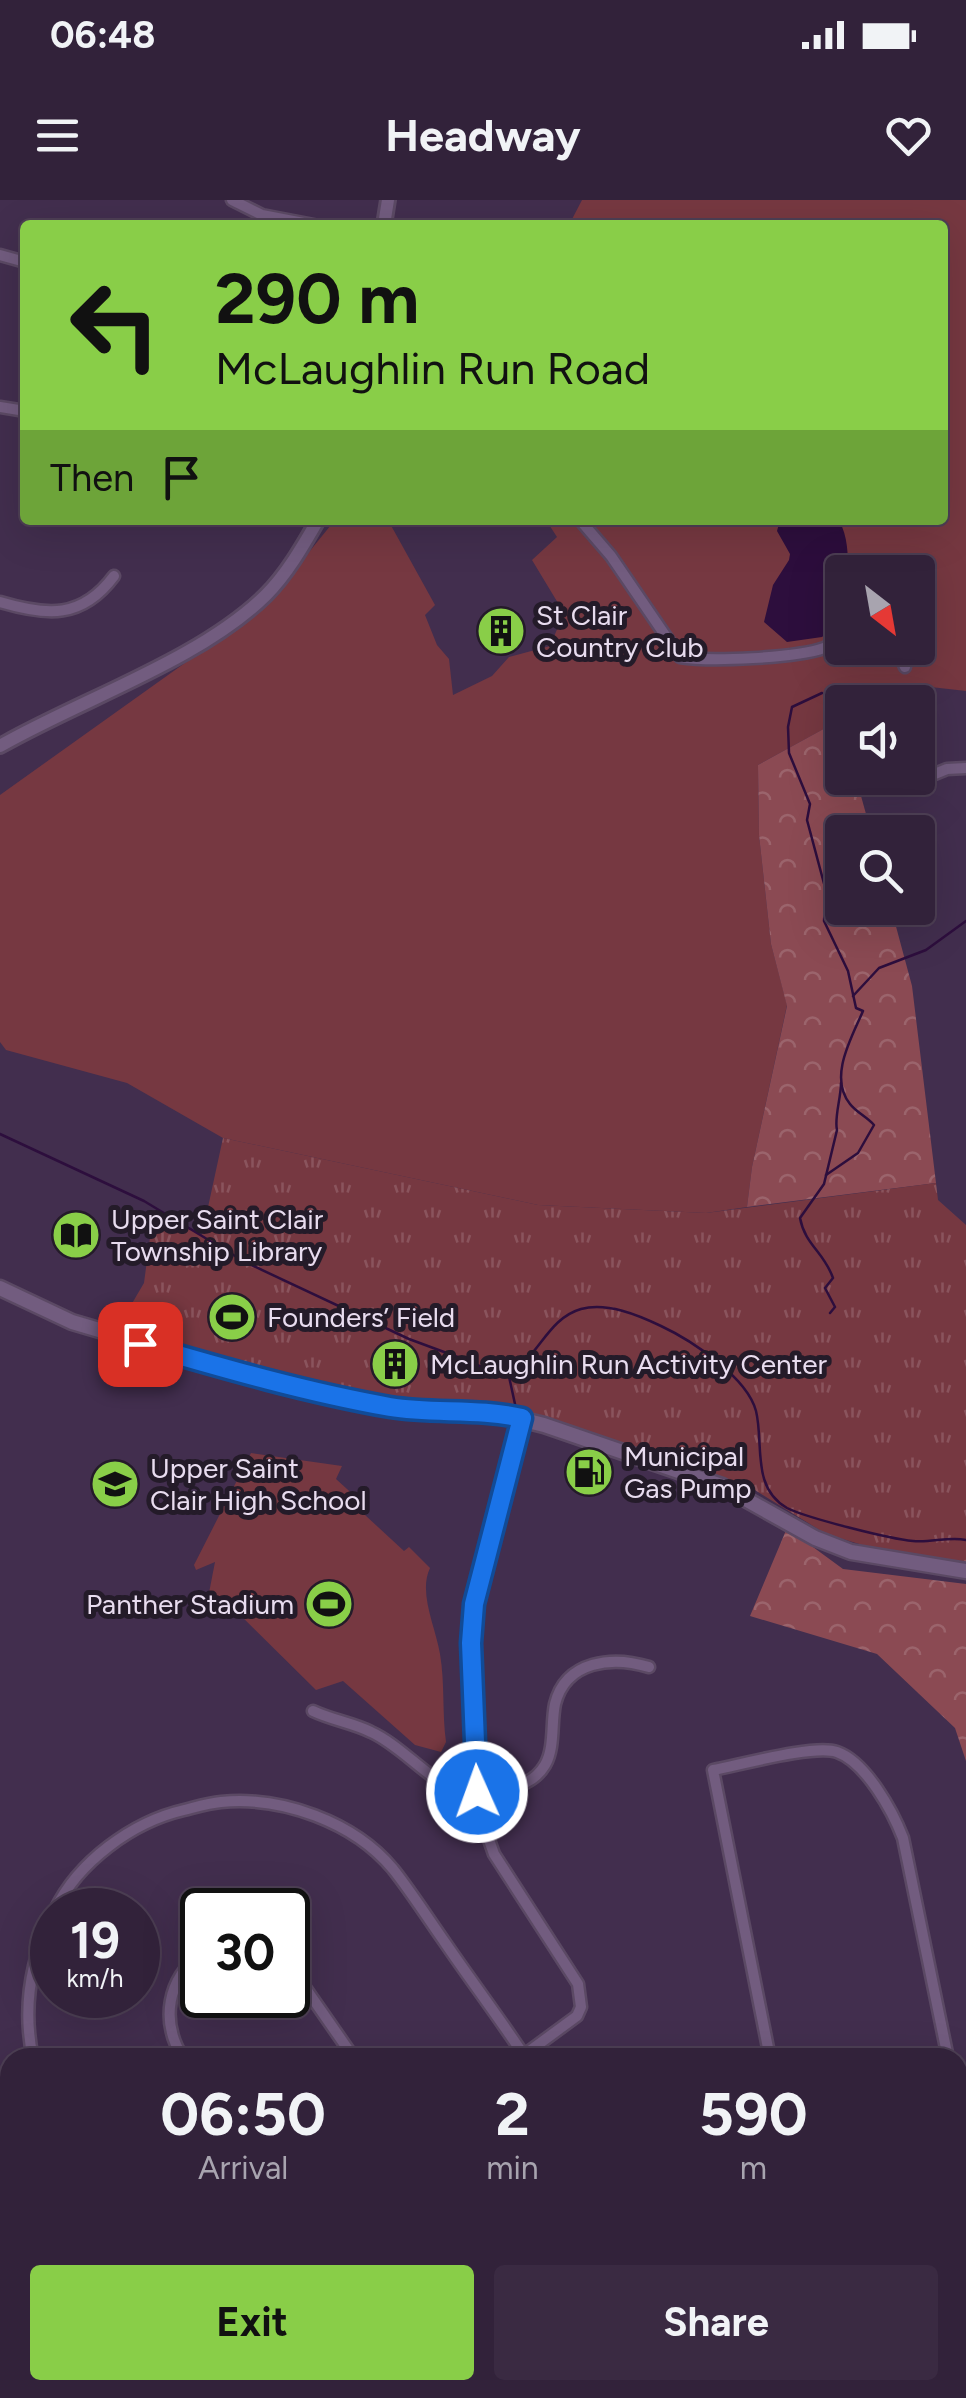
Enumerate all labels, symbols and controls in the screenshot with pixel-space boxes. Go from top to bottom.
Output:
text: 06:48 [50,12,155,58]
icon: menu [30,108,85,163]
text: Headway [385,108,581,162]
icon: heart [881,108,936,163]
text: 290 m [215,256,419,341]
icon: left [50,260,180,390]
text: McLaughlin Run Road [215,341,650,395]
icon: arrive [154,450,209,505]
text: Then [50,455,134,501]
north arrow [825,555,935,665]
map controls [825,555,935,925]
place label: St Clair Country Club [536,598,704,664]
building icon: St Clair Country Club [475,605,527,657]
button: sound [825,685,935,795]
button: search [825,815,935,925]
place label: Upper Saint Clair Township Library [111,1202,324,1268]
library icon: Upper Saint Clair Township Library [50,1209,102,1261]
sports icon: Founders’ Field [206,1291,258,1343]
place label: Founders’ Field [267,1300,455,1334]
pin [98,1302,183,1387]
icon: arrive [113,1317,168,1372]
building icon: McLaughlin Run Activity Center [369,1338,421,1390]
place label: McLaughlin Run Activity Center [430,1347,827,1381]
place label: Municipal Gas Pump [624,1439,752,1505]
fuel station icon: Municipal Gas Pump [563,1446,615,1498]
place label: Upper Saint Clair High School [150,1451,367,1517]
school or university icon: Upper Saint Clair High School [89,1458,141,1510]
sports icon: Panther Stadium [303,1578,355,1630]
place label: Panther Stadium [86,1587,294,1621]
position arrow [425,1740,529,1844]
speed limit sign: 30 [180,1888,310,2018]
text: 19 [70,1910,120,1971]
text: km/h [66,1963,124,1993]
text: 06:50 [160,2078,326,2150]
text: 2 [495,2078,530,2150]
text: 590 [699,2078,808,2150]
text: Arrival [198,2149,288,2187]
text: min [486,2149,539,2187]
text: m [740,2149,767,2187]
button: Exit [30,2265,474,2380]
button: Share [494,2265,938,2380]

